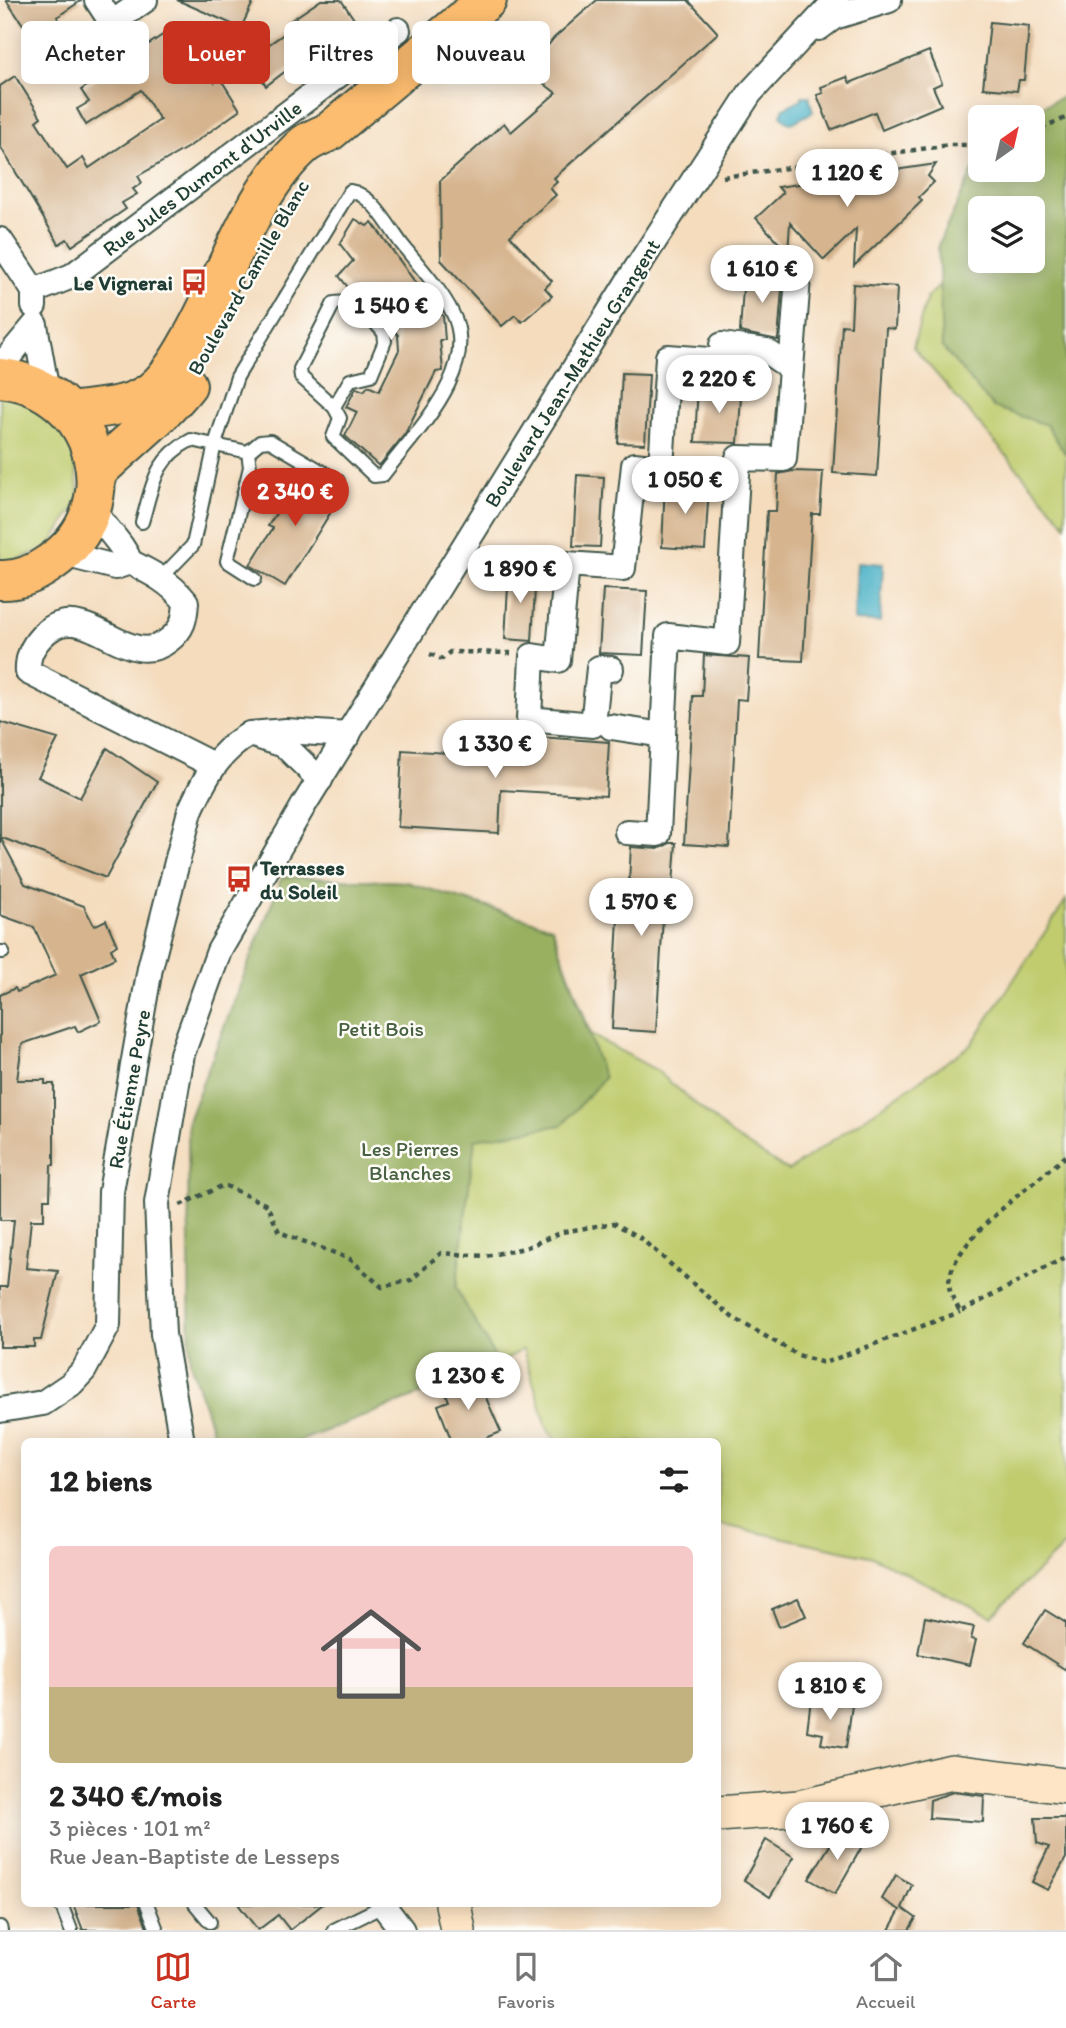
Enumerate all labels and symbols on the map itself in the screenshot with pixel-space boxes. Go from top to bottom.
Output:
street label: Rue Jules Dumont d'Urville [97,95,307,261]
north arrow [968,105,1045,182]
pin: 1 120 € [782,150,912,209]
street label: Boulevard Camille Blanc [182,175,314,379]
street label: Boulevard Jean-Mathieu Grangent [479,234,665,512]
pin: 1 610 € [697,246,827,305]
bus stop icon: Le Vignerai [179,267,209,297]
place label: Le Vignerai [73,270,173,296]
pin: 1 540 € [326,282,456,342]
pin: 2 220 € [654,356,784,415]
pin: 1 050 € [620,456,750,516]
pin: 2 340 € [230,468,360,528]
pin: 1 890 € [455,546,585,605]
pin: 1 330 € [430,720,560,780]
place label: Terrasses du Soleil [259,855,345,904]
bus stop icon: Terrasses du Soleil [224,864,254,894]
pin: 1 570 € [576,878,706,938]
street label: Rue Étienne Peyre [103,1007,155,1171]
park label: Petit Bois [338,1016,424,1041]
park label: Les Pierres Blanches [361,1136,459,1185]
pin: 1 230 € [403,1352,533,1412]
pin: 1 810 € [765,1662,895,1722]
pin: 1 760 € [772,1802,902,1862]

